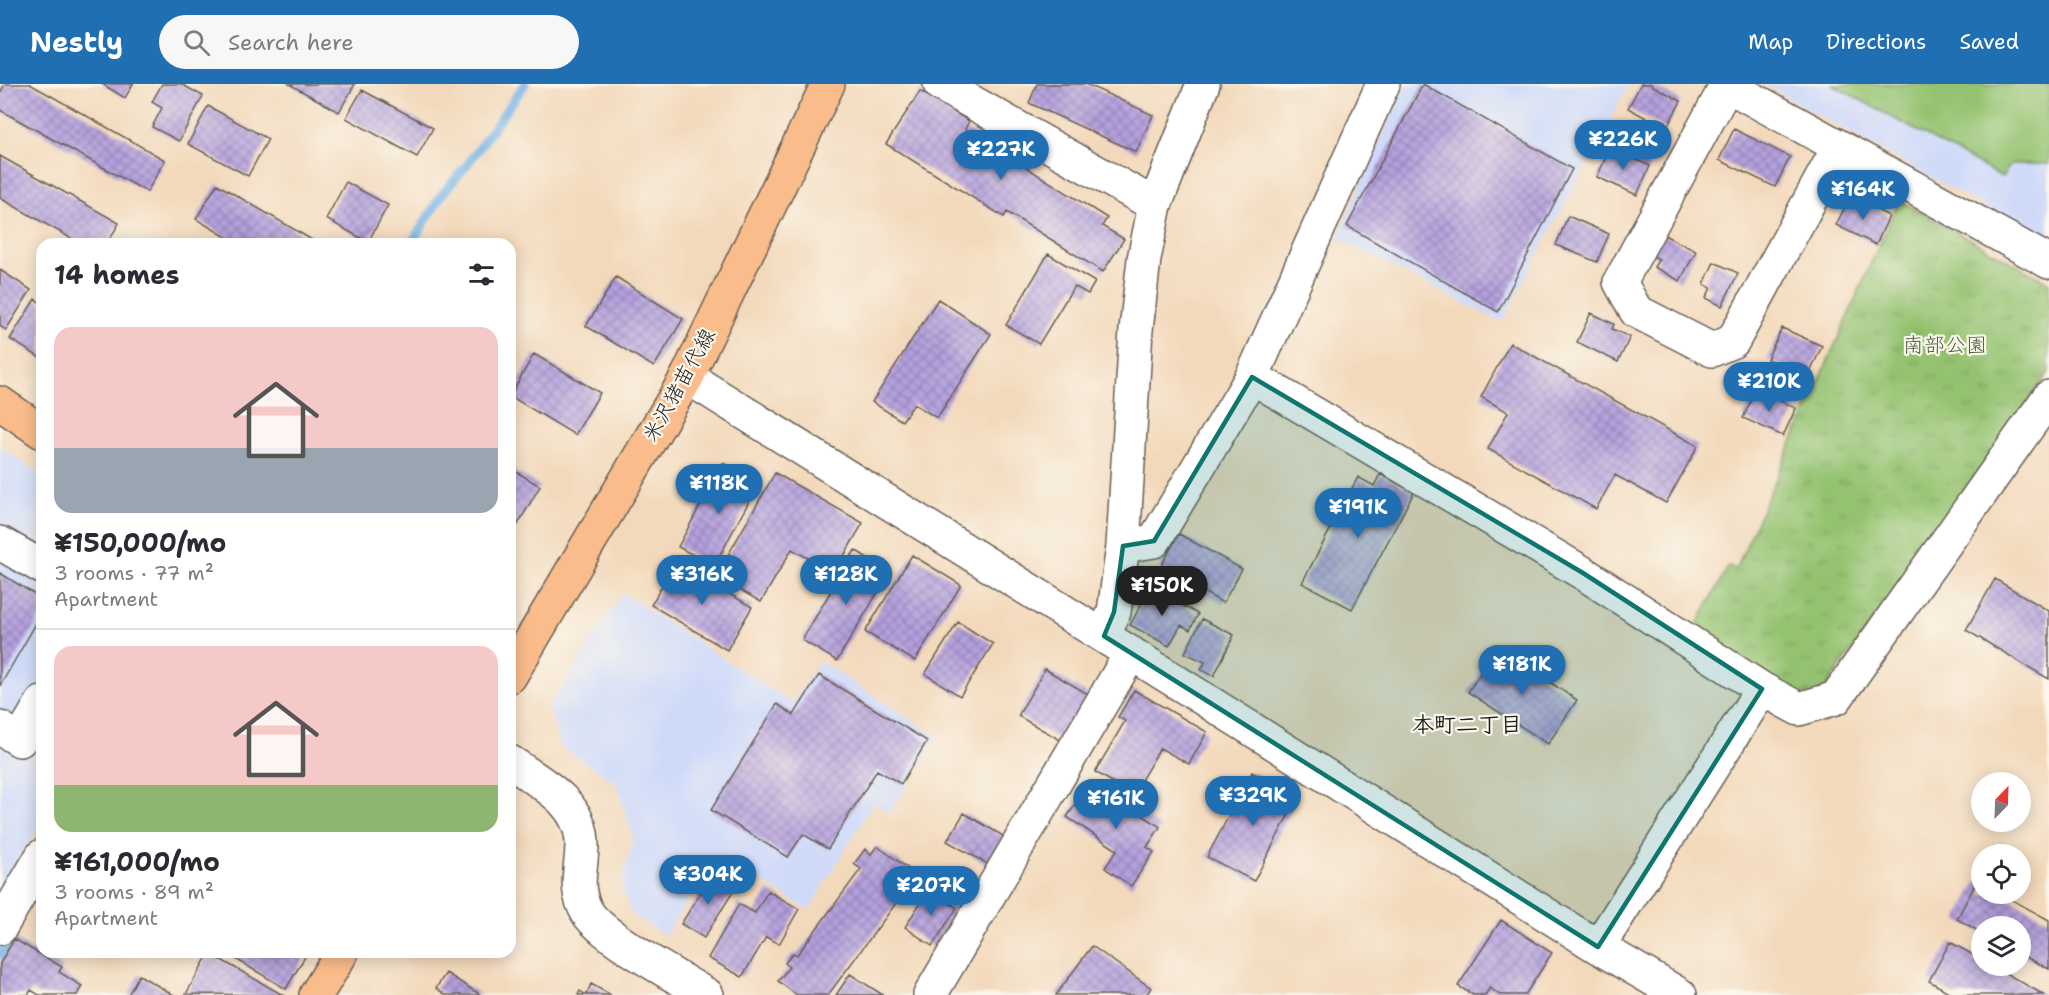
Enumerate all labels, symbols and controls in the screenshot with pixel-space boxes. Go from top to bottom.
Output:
search box [159,15,579,69]
text: Nestly [30,23,123,61]
icon: search [180,26,213,59]
text: Search here [228,28,354,57]
text: Map [1748,28,1793,56]
text: Directions [1826,28,1926,56]
text: Saved [1959,28,2019,56]
pin: ¥226K [1581,120,1665,171]
text: ¥226K [1588,126,1658,152]
pin: ¥227K [959,130,1043,181]
text: ¥227K [967,136,1035,162]
pin: ¥164K [1821,170,1905,221]
text: ¥164K [1831,176,1895,202]
text: 14 homes [54,257,180,292]
icon: filters [465,258,498,291]
street label: 米沢猪苗代線 [636,323,722,447]
park label: 南部公園 [1903,331,1987,359]
pin: ¥210K [1727,362,1811,413]
icon: home [222,366,330,474]
text: ¥210K [1737,368,1801,394]
pin: ¥118K [677,464,761,515]
text: ¥118K [690,470,748,496]
pin: ¥191K [1316,488,1400,539]
text: ¥191K [1329,494,1387,520]
text: ¥150,000/mo [54,525,226,560]
pin: ¥316K [660,555,744,606]
pin: ¥128K [804,555,888,606]
text: 3 rooms · 77 m² [54,560,214,586]
text: ¥316K [670,561,734,587]
text: ¥128K [814,561,878,587]
pin: ¥150K [1120,566,1204,617]
text: ¥150K [1131,572,1193,598]
text: Apartment [54,586,158,612]
pin: ¥181K [1480,645,1564,696]
text: ¥181K [1493,651,1551,677]
icon: home [222,685,330,793]
district label: 本町二丁目 [1412,710,1522,739]
north arrow [1971,772,2031,832]
map controls [1971,772,2031,976]
pin: ¥329K [1211,776,1295,827]
pin: ¥161K [1074,779,1158,830]
text: ¥329K [1219,782,1287,808]
text: ¥161K [1087,785,1145,811]
text: ¥161,000/mo [54,844,220,879]
button: locate [1971,844,2031,904]
pin: ¥304K [666,855,750,906]
text: ¥304K [673,861,743,887]
pin: ¥207K [889,866,973,917]
text: ¥207K [897,872,965,898]
text: 3 rooms · 89 m² [54,879,214,905]
text: Apartment [54,905,158,931]
button: layers [1971,916,2031,976]

